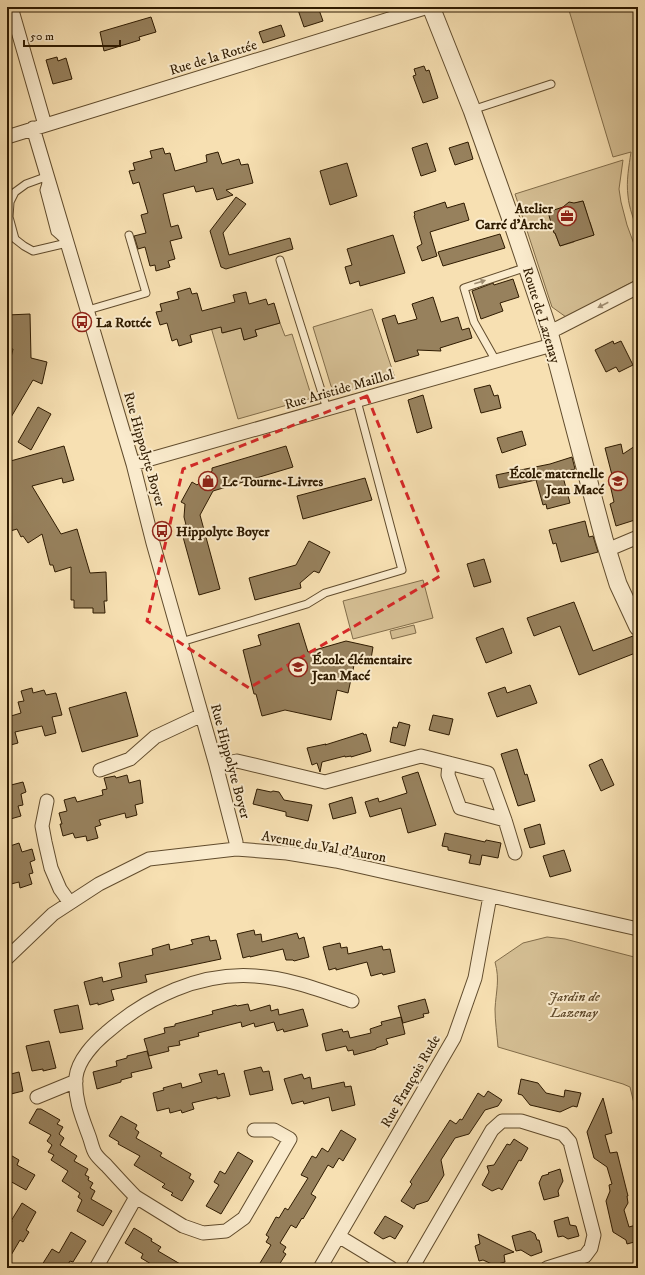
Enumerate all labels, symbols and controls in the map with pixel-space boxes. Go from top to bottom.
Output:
scale bar [24,22,120,48]
text: 50 m [30,29,54,44]
street label: Rue de la Rottée [167,36,259,80]
place label: Atelier Carré d'Arche [475,200,554,234]
office icon: Atelier Carré d'Arche [556,205,578,227]
street label: Route de Lazenay [518,265,564,366]
one-way arrow [474,279,486,285]
one-way arrow [598,301,609,308]
bus stop icon: La Rottée [71,311,93,333]
place label: La Rottée [96,314,152,332]
street label: Rue Aristide Maillol [283,366,397,414]
street label: Rue Hippolyte Boyer [119,390,169,509]
place label: École maternelle Jean Macé [509,465,604,499]
shop icon: Le Tourne-Livres [197,470,219,492]
school or university icon: École maternelle Jean Macé [607,470,629,492]
place label: Le Tourne-Livres [222,473,323,491]
bus stop icon: Hippolyte Boyer [151,520,173,542]
place label: Hippolyte Boyer [176,523,270,541]
place label: École élémentaire Jean Macé [310,651,412,685]
school or university icon: École élémentaire Jean Macé [287,656,309,678]
street label: Rue Hippolyte Boyer [206,702,254,821]
street label: Avenue du Val d'Auron [260,827,388,867]
park label: Jardin de Lazenay [548,988,601,1022]
street label: Rue François Rude [377,1032,445,1131]

